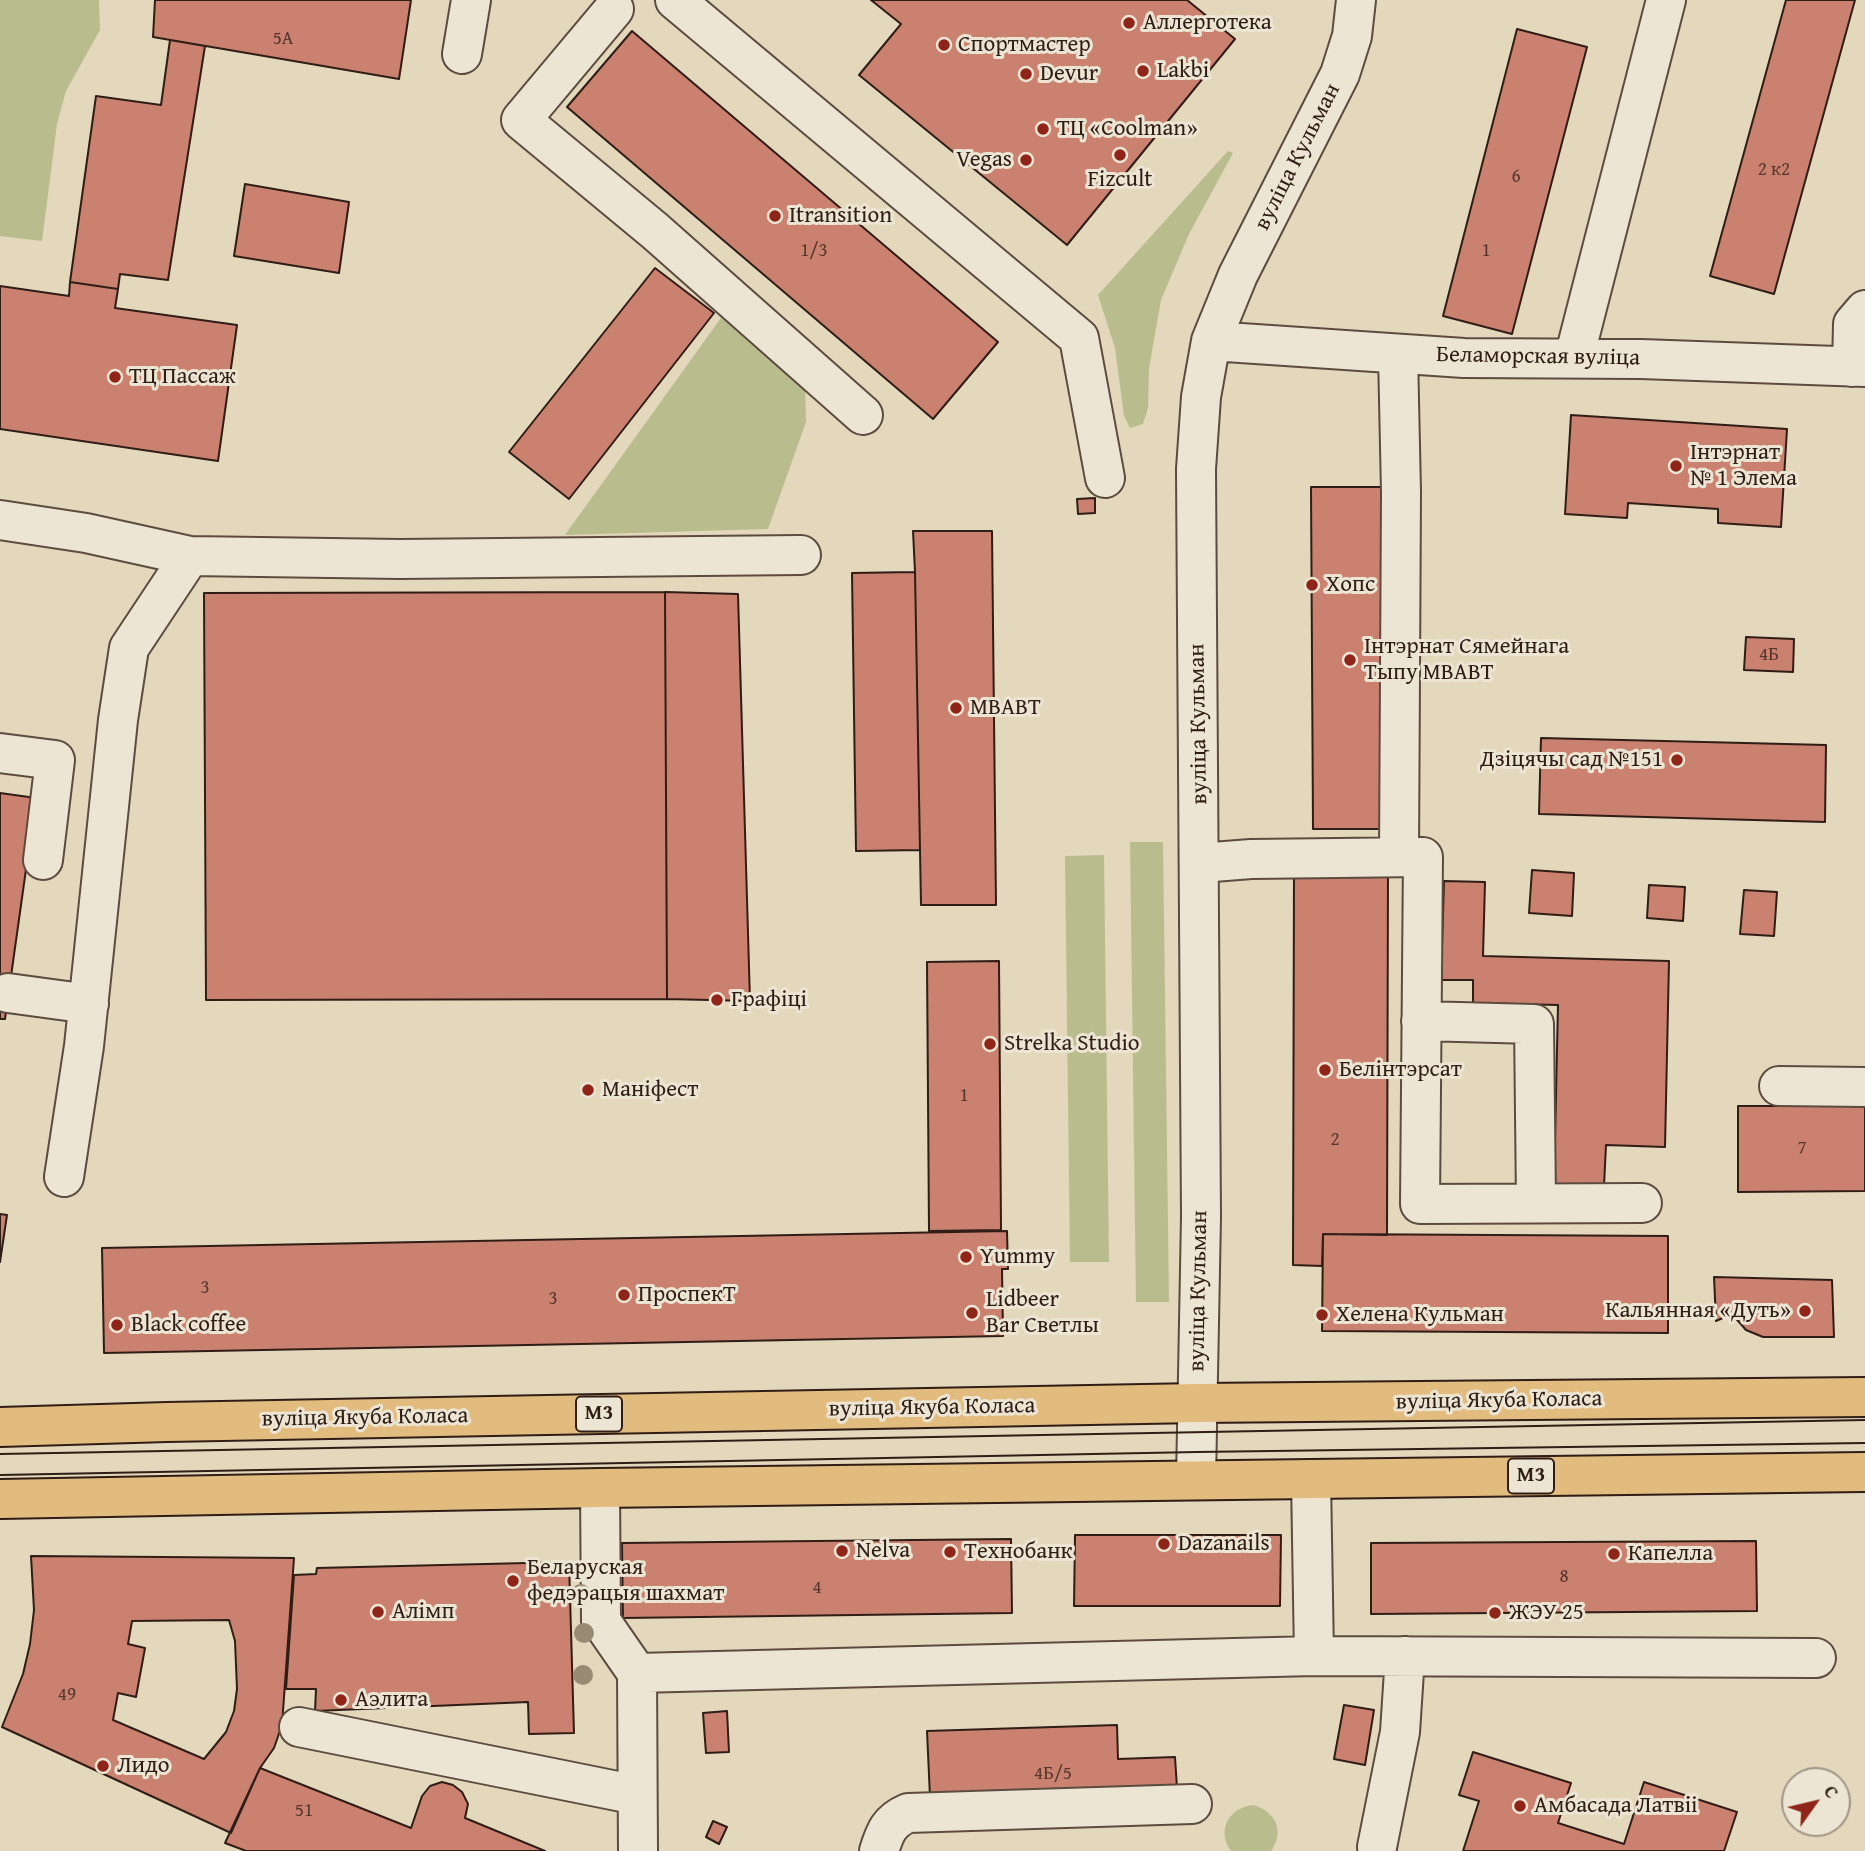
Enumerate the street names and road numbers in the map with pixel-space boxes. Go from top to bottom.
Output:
street label: вуліца Кульман [1249,79,1347,235]
street label: Беламорская вуліца [1436,341,1640,373]
street label: вуліца Кульман [1184,643,1214,805]
street label: вуліца Кульман [1184,1210,1214,1372]
street label: вуліца Якуба Коласа [1395,1385,1603,1417]
street label: вуліца Якуба Коласа [828,1392,1036,1424]
road number: М3 [576,1396,622,1432]
street label: вуліца Якуба Коласа [261,1402,469,1434]
road number: М3 [1508,1458,1554,1494]

